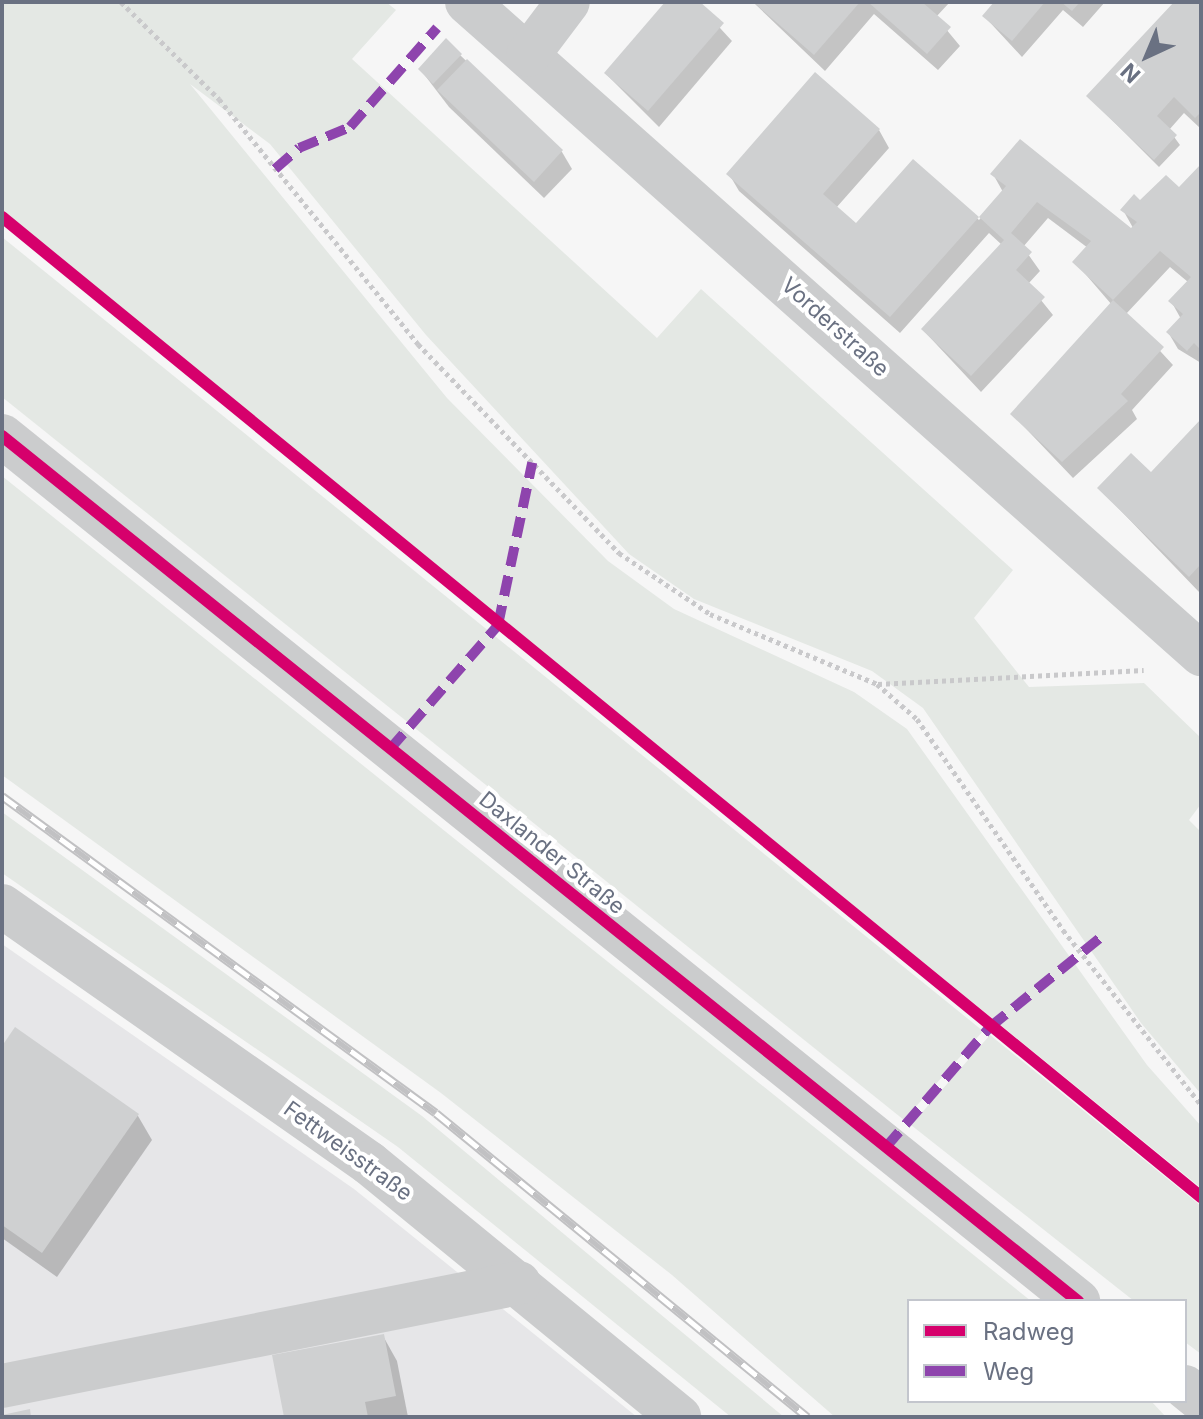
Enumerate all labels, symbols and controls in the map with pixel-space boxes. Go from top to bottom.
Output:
north arrow [1107,16,1187,96]
text: N [1115,58,1145,88]
street label: Vorderstraße [776,272,894,382]
street label: Daxlander Straße [474,786,630,920]
street label: Fettweisstraße [279,1096,417,1206]
legend [907,1299,1187,1403]
text: Radweg [983,1317,1074,1346]
text: Weg [983,1357,1034,1386]

